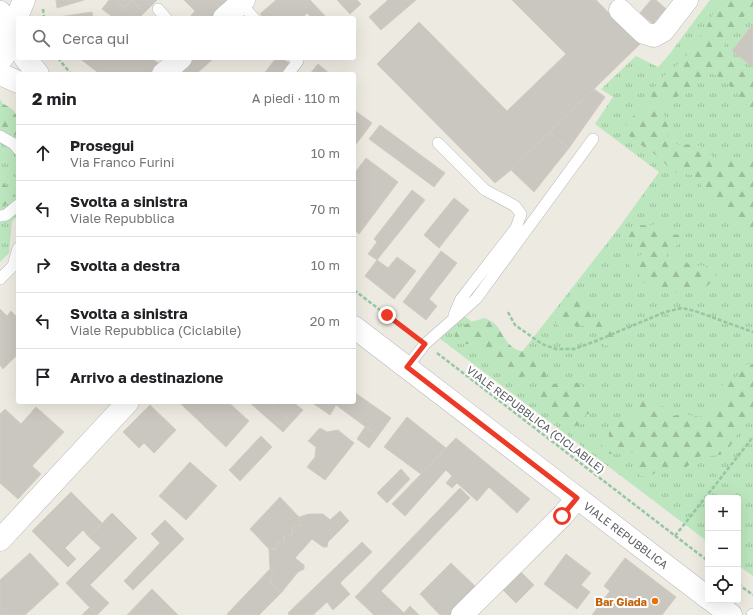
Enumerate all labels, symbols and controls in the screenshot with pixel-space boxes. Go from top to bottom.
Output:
search box [16,16,356,60]
icon: search [30,27,52,49]
text: Cerca qui [62,29,129,47]
text: 2 min [32,88,76,109]
text: A piedi · 110 m [252,90,340,106]
text: Prosegui [70,136,134,154]
icon: ahead [32,142,54,164]
text: 10 m [311,145,340,161]
text: Via Franco Furini [70,154,175,170]
text: Svolta a sinistra [70,192,188,210]
icon: left [32,198,54,220]
text: 70 m [310,201,340,217]
text: Viale Repubblica [70,210,175,226]
icon: right [32,254,54,276]
text: Svolta a destra [70,256,180,274]
text: 10 m [311,257,340,273]
text: Svolta a sinistra [70,304,188,322]
route end [378,306,396,324]
icon: left [32,310,54,332]
text: 20 m [310,313,340,329]
text: Viale Repubblica (Ciclabile) [70,322,242,338]
street label: VIALE REPUBBLICA (CICLABILE) [464,363,608,475]
icon: arrive [32,366,54,388]
text: Arrivo a destinazione [70,368,223,386]
map controls [705,495,741,603]
button: + [705,495,741,531]
street label: VIALE REPUBBLICA [581,499,671,571]
route start [553,507,571,525]
button: − [705,531,741,567]
button: locate [705,567,741,603]
place label: Bar Giada [595,595,647,608]
marker: Bar Giada [650,596,660,606]

